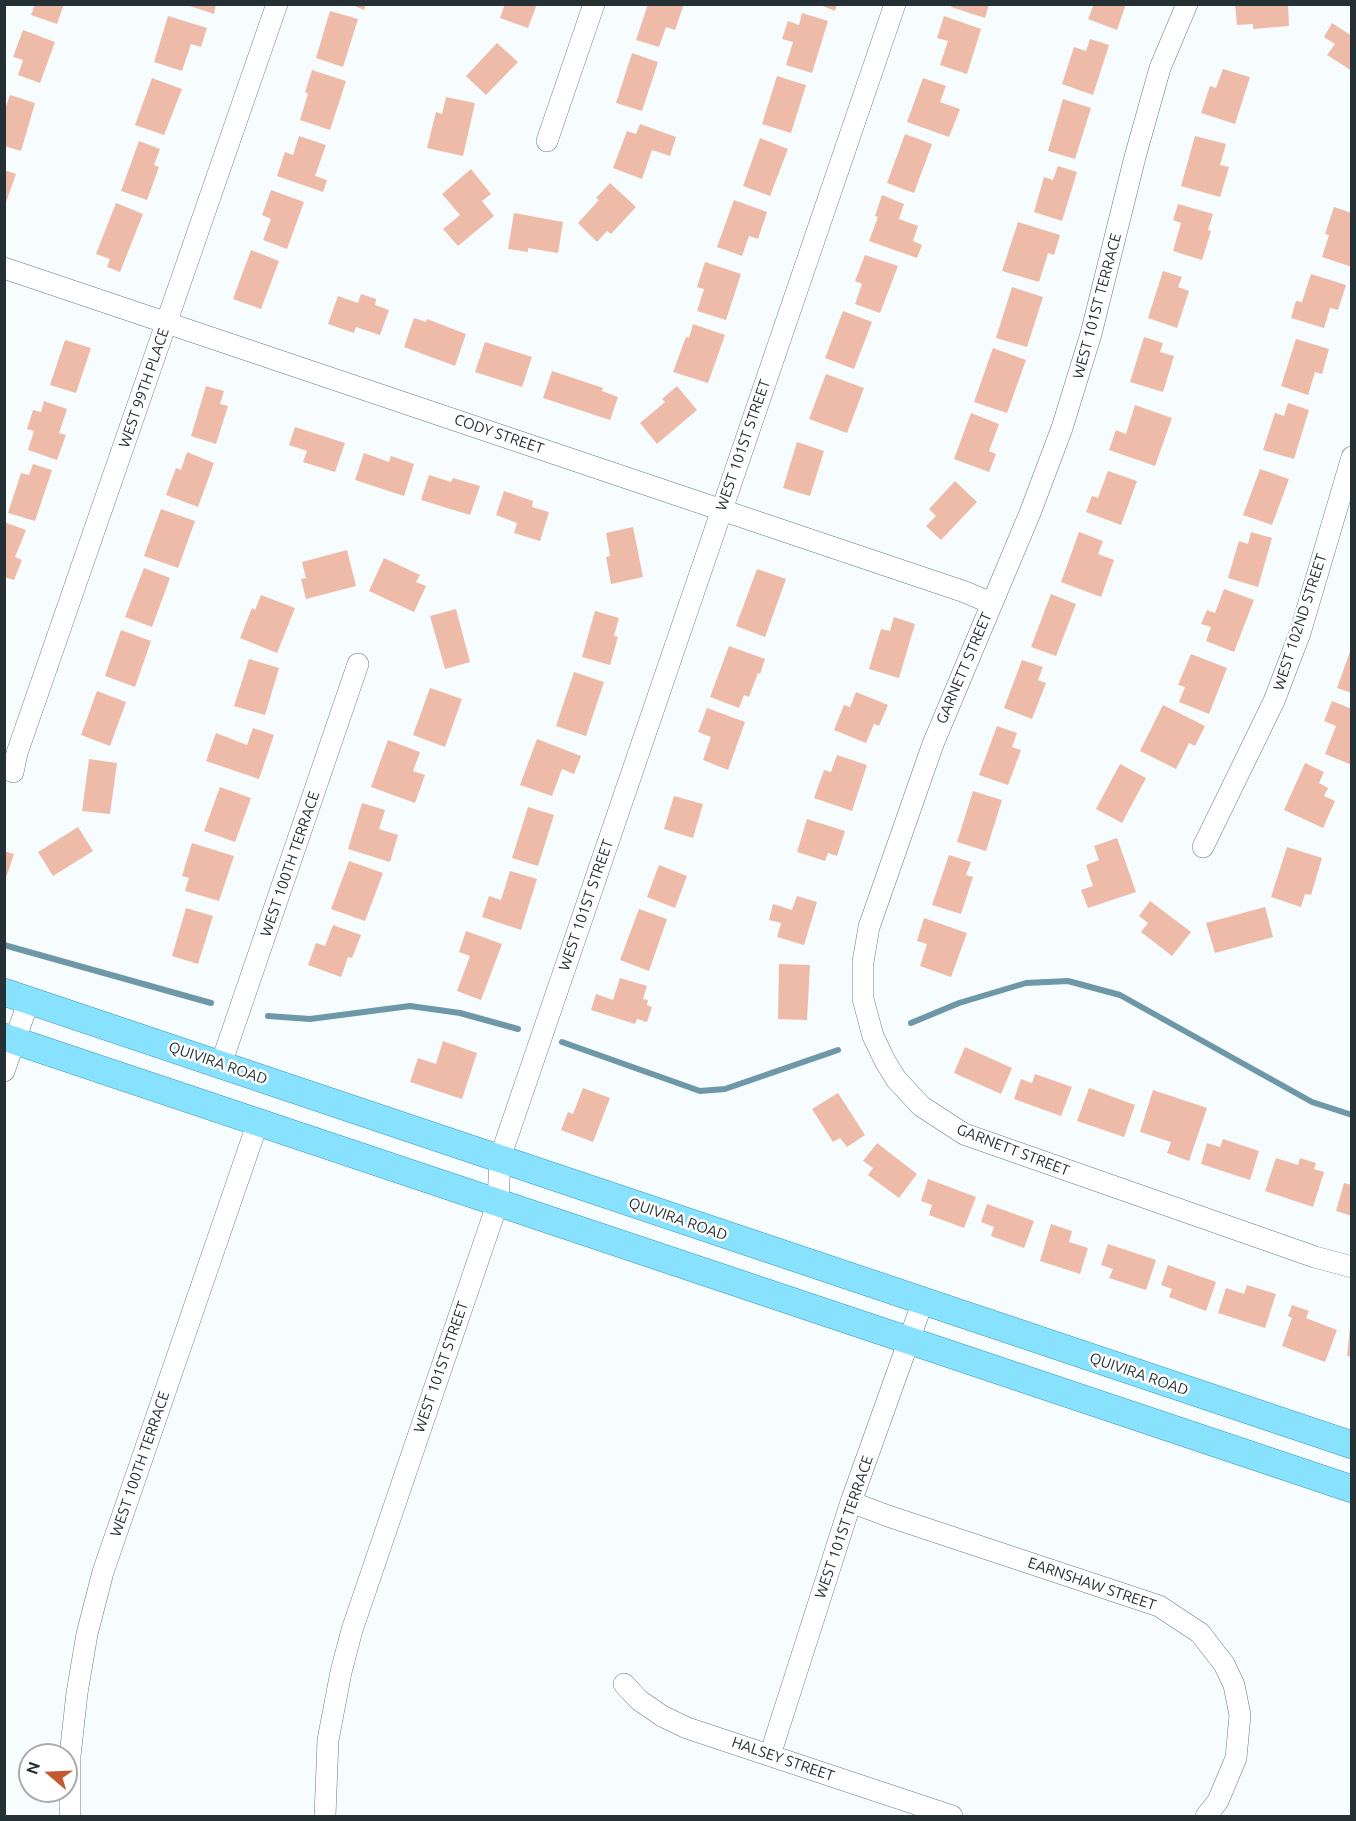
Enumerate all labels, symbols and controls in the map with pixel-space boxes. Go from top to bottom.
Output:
street label: WEST 101ST TERRACE [1069,231,1125,381]
street label: WEST 99TH PLACE [115,326,173,450]
street label: WEST 101ST STREET [712,377,774,513]
street label: CODY STREET [452,410,546,458]
street label: WEST 102ND STREET [1269,551,1331,693]
street label: GARNETT STREET [932,610,996,726]
street label: WEST 100TH TERRACE [257,789,323,939]
street label: WEST 101ST STREET [555,837,617,973]
street label: QUIVIRA ROAD [166,1038,270,1088]
street label: GARNETT STREET [954,1120,1072,1180]
street label: QUIVIRA ROAD [626,1194,730,1244]
street label: WEST 101ST STREET [410,1299,472,1435]
street label: QUIVIRA ROAD [1087,1349,1191,1399]
street label: WEST 100TH TERRACE [107,1389,173,1539]
street label: WEST 101ST TERRACE [811,1453,877,1601]
street label: EARNSHAW STREET [1026,1554,1158,1614]
street label: HALSEY STREET [729,1733,837,1785]
north arrow [18,1743,78,1803]
text: N [22,1759,43,1776]

